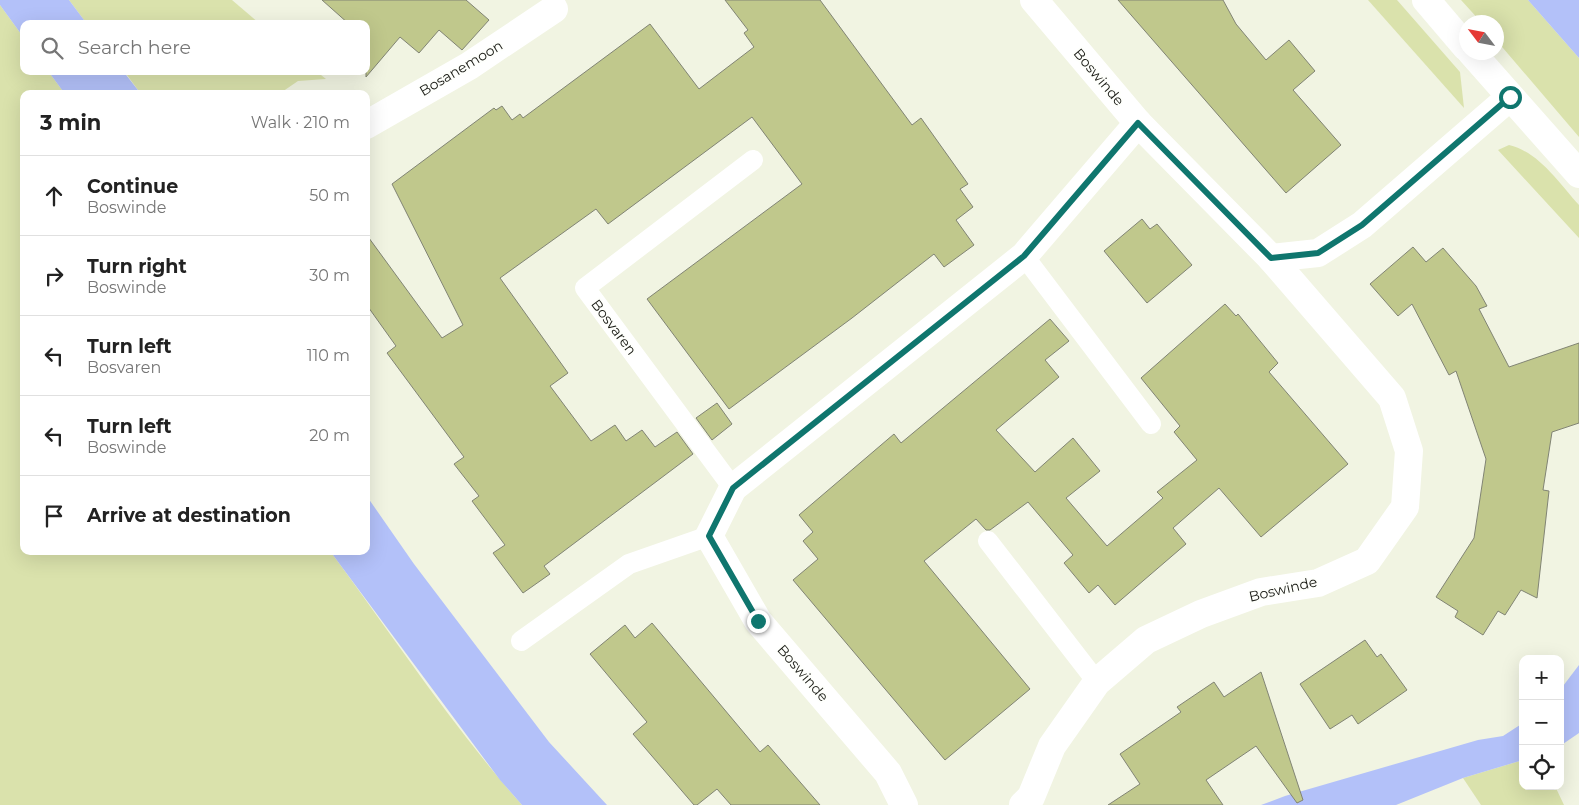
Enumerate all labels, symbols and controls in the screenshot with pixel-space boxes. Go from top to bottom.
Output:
north arrow [1459,15,1504,60]
search box [20,20,370,75]
icon: search [38,34,66,62]
text: Search here [78,36,191,59]
street label: Bosanemoon [416,36,506,100]
street label: Boswinde [1070,45,1128,109]
route start [1499,86,1522,109]
text: 3 min [40,110,101,135]
text: Walk · 210 m [251,113,350,132]
text: Continue [87,175,178,198]
icon: ahead [40,182,68,210]
text: 50 m [309,186,350,205]
text: Boswinde [87,198,166,217]
text: Turn right [87,255,187,278]
icon: right [40,262,68,290]
text: 30 m [309,266,350,285]
text: Boswinde [87,278,166,297]
street label: Bosvaren [587,296,641,358]
text: Turn left [87,335,172,358]
icon: left [40,342,68,370]
text: 110 m [307,346,350,365]
text: Bosvaren [87,358,161,377]
text: Turn left [87,415,172,438]
icon: left [40,422,68,450]
text: 20 m [309,426,350,445]
text: Boswinde [87,438,166,457]
icon: arrive [40,502,68,530]
text: Arrive at destination [87,504,291,527]
street label: Boswinde [1247,572,1319,606]
route end [747,610,770,633]
street label: Boswinde [773,641,833,705]
map controls [1519,655,1564,790]
button: + [1519,655,1564,700]
button: − [1519,700,1564,745]
button: locate [1519,745,1564,790]

